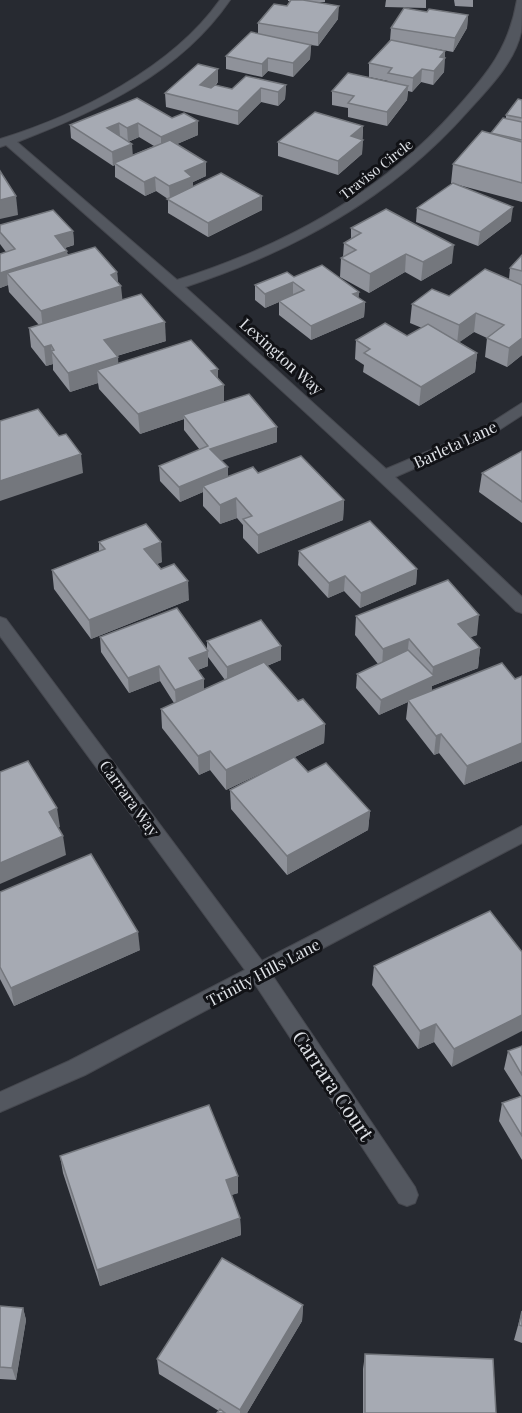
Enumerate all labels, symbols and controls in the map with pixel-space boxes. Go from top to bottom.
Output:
street label: Traviso Circle [336,135,416,203]
street label: Lexington Way [236,313,328,399]
street label: Barleta Lane [410,416,500,472]
street label: Carrara Way [95,756,165,840]
street label: Trinity Hills Lane [203,933,323,1011]
street label: Carrara Court [287,1025,381,1146]

